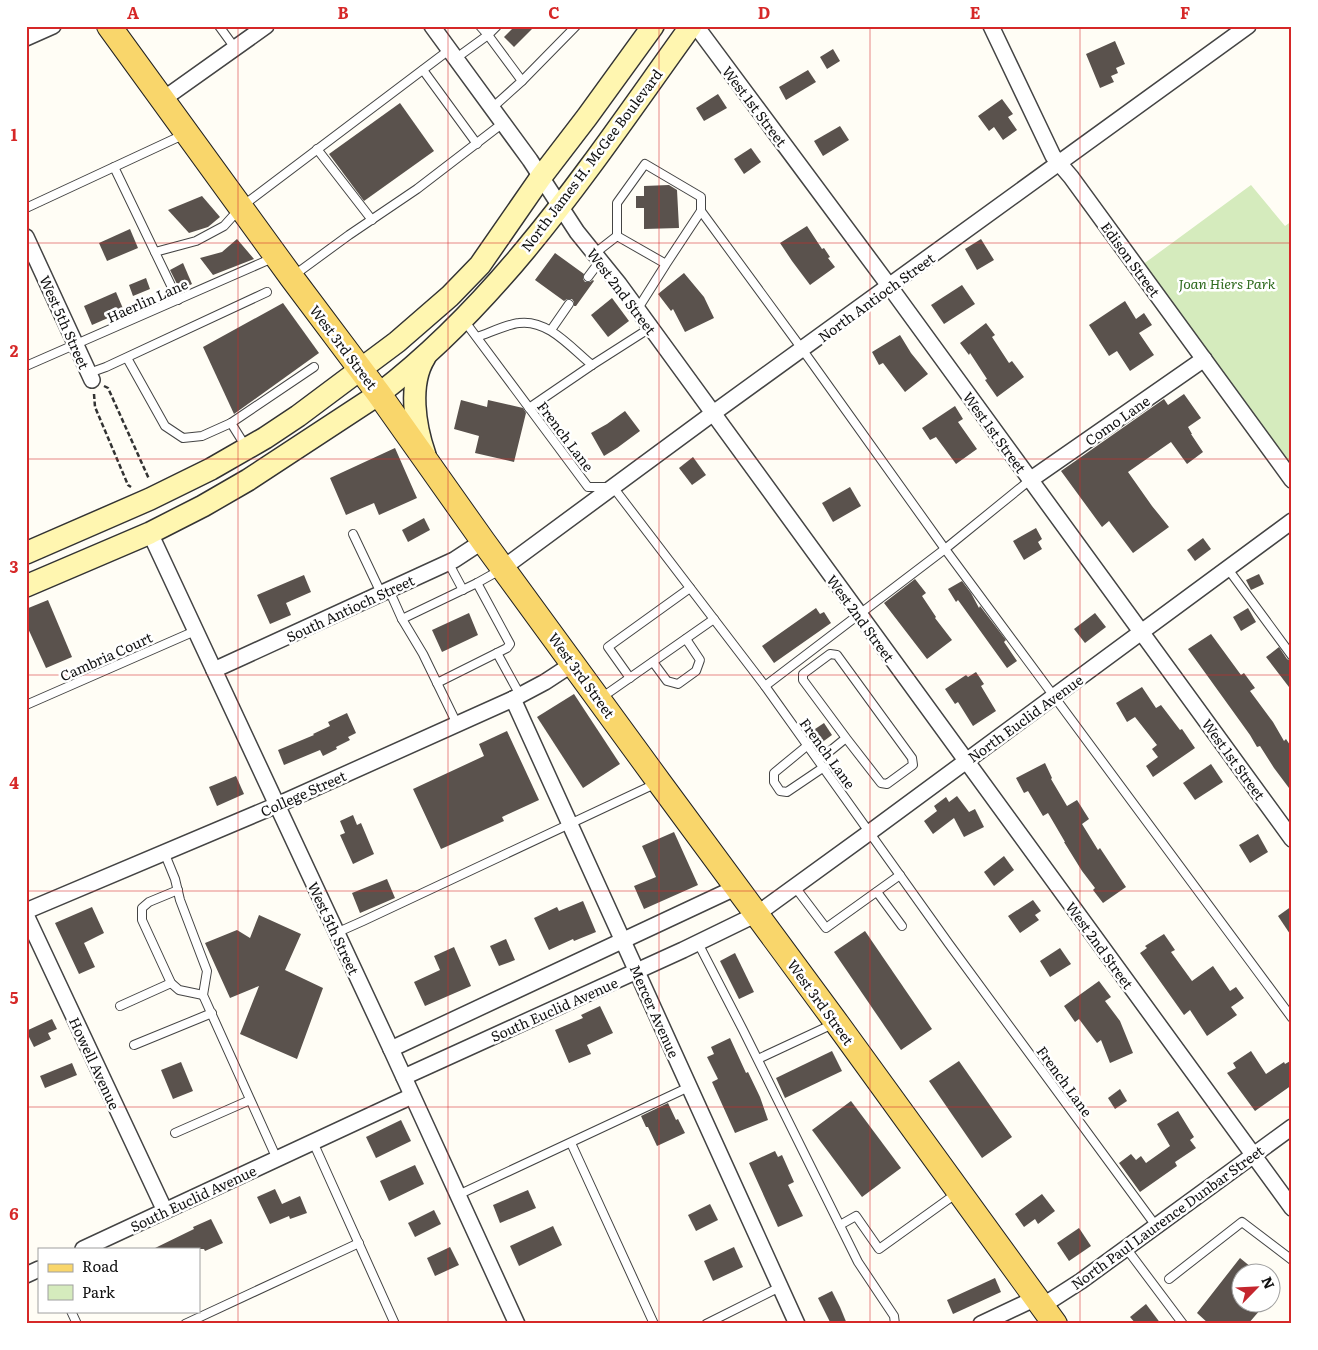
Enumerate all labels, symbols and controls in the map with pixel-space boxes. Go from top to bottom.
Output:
text: A [127,0,139,24]
text: B [337,0,349,24]
text: C [548,0,560,24]
text: D [758,0,770,24]
text: E [970,0,981,24]
text: F [1180,0,1190,24]
street label: West 1st Street [718,62,792,151]
street label: North James H. McGee Boulevard [516,64,667,255]
text: 1 [11,122,18,146]
street label: Edison Street [1097,217,1165,301]
street label: West 2nd Street [583,244,661,339]
street label: North Antioch Street [814,248,939,346]
street label: West 5th Street [35,272,95,372]
street label: Haerlin Lane [103,273,191,327]
park label: Joan Hiers Park [1179,273,1276,293]
street label: West 3rd Street [306,301,383,394]
text: 2 [10,338,19,362]
street label: West 1st Street [959,387,1032,477]
street label: Como Lane [1080,390,1154,450]
street label: French Lane [533,397,599,475]
text: 3 [10,554,19,578]
street label: South Antioch Street [283,569,418,646]
street label: West 2nd Street [823,570,900,666]
street label: Cambria Court [57,627,156,685]
street label: West 3rd Street [544,628,620,722]
street label: North Euclid Avenue [963,669,1087,767]
street label: French Lane [796,714,860,792]
street label: West 1st Street [1198,714,1271,804]
street label: College Street [257,765,349,821]
text: 4 [9,770,19,794]
street label: West 5th Street [304,878,364,978]
street label: West 2nd Street [1062,897,1139,993]
street label: West 3rd Street [783,955,859,1049]
street label: Mercer Avenue [626,961,684,1061]
street label: South Euclid Avenue [487,972,621,1046]
text: 5 [10,985,19,1009]
street label: Howell Avenue [65,1014,125,1112]
street label: French Lane [1033,1042,1097,1120]
street label: North Paul Laurence Dunbar Street [1067,1141,1267,1293]
street label: South Euclid Avenue [127,1160,259,1236]
text: 6 [9,1201,19,1225]
legend [38,1248,200,1312]
text: Road [82,1254,118,1277]
north arrow [1230,1262,1280,1312]
text: Park [82,1280,116,1303]

